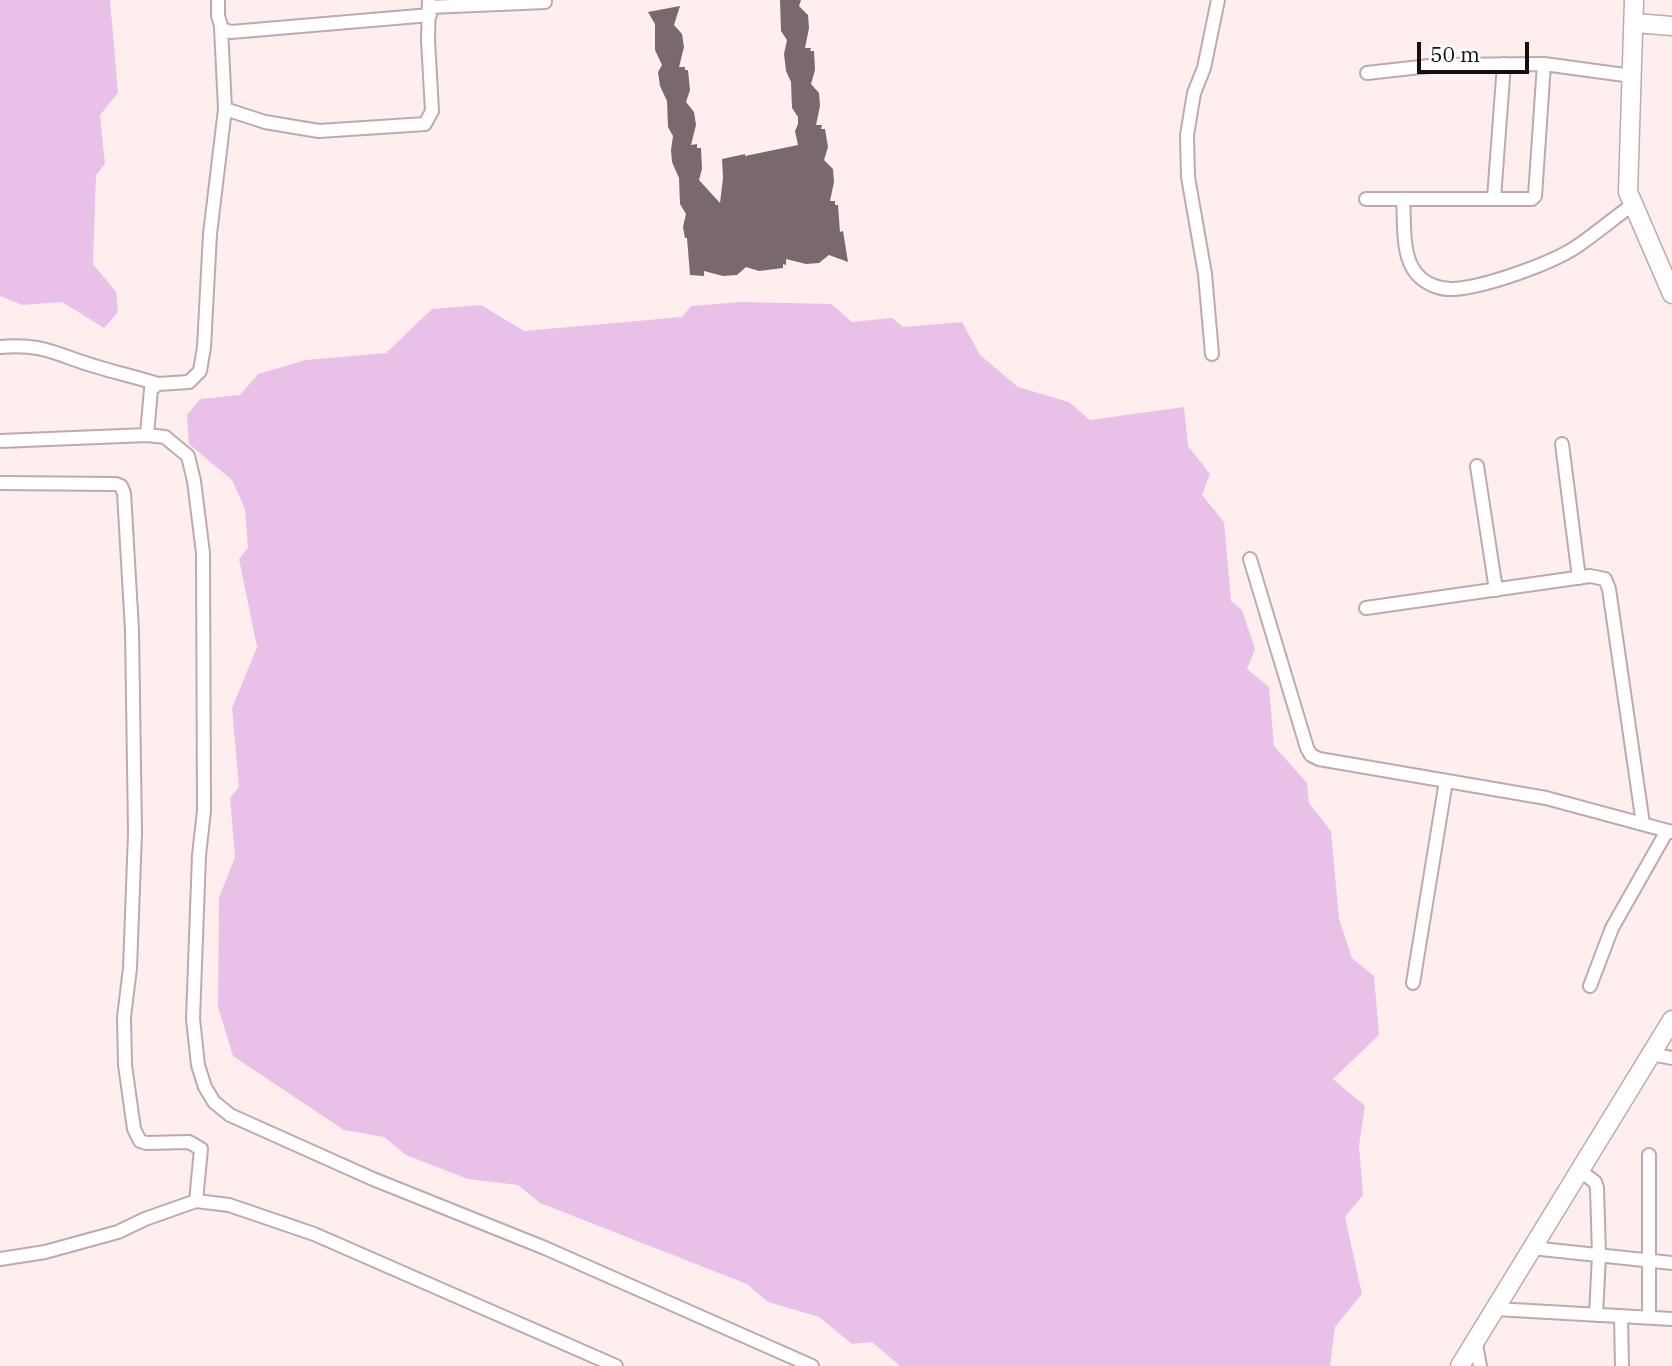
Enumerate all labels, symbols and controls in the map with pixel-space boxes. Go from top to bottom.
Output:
scale bar [1420,28,1532,72]
text: 50 m [1430,40,1480,68]

